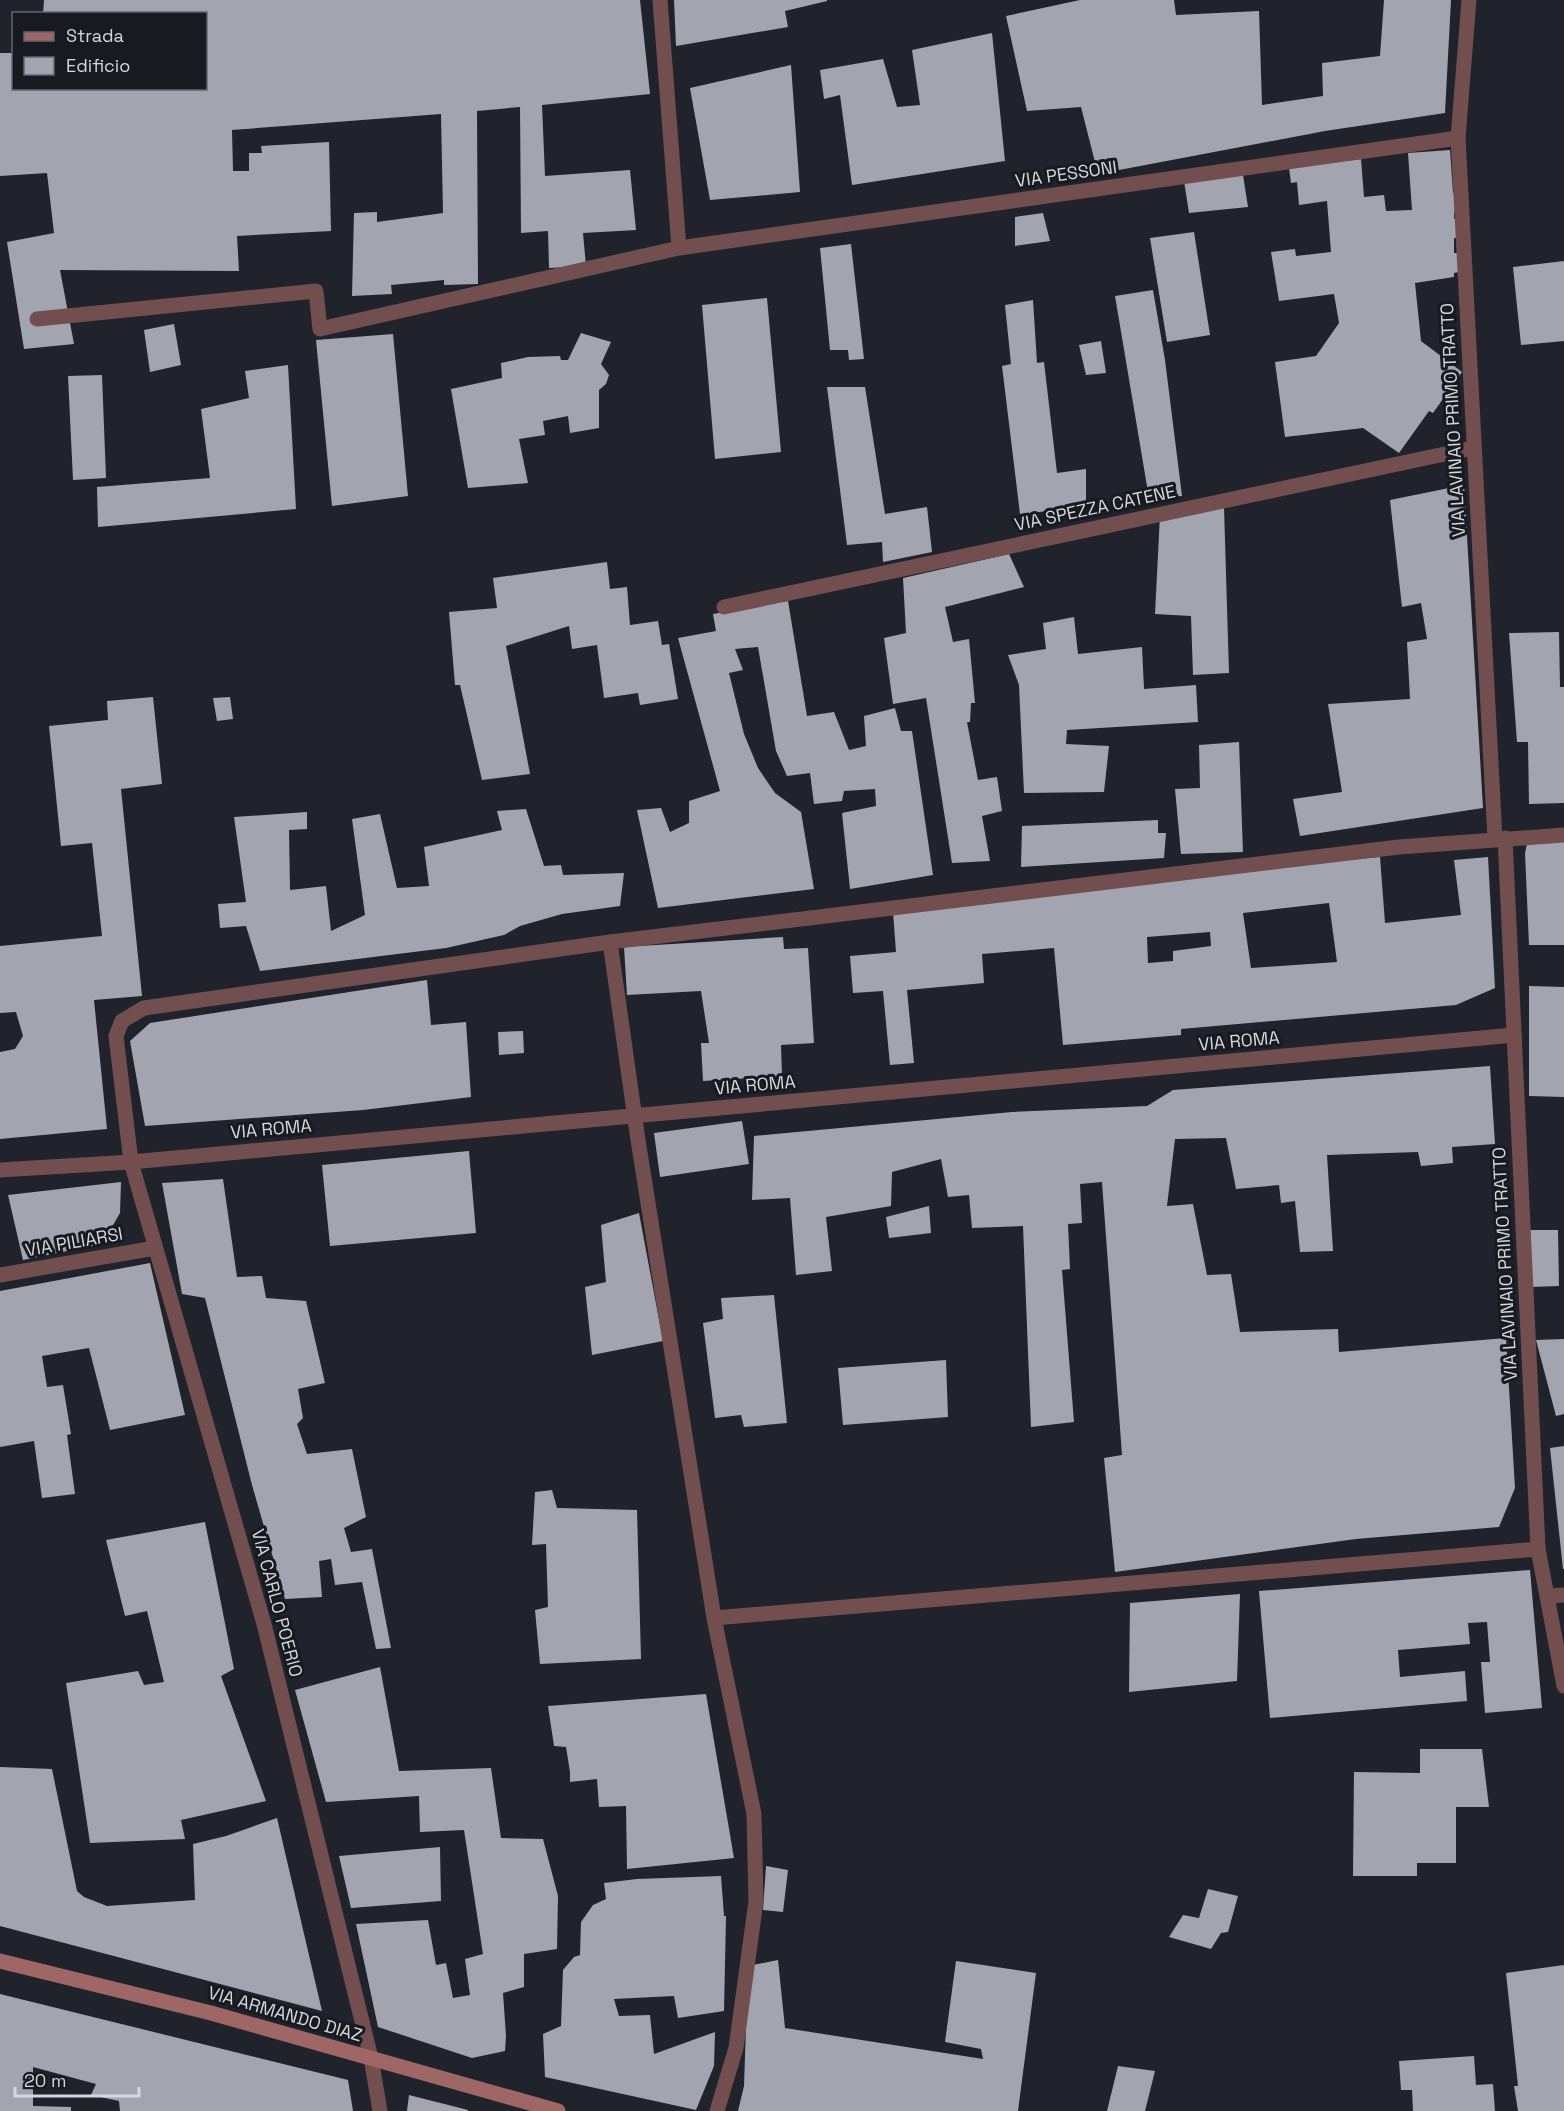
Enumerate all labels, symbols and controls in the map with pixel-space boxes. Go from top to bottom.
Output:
legend [12,12,207,90]
text: Strada [66,24,124,47]
text: Edificio [66,54,130,77]
street label: VIA PESSONI [1013,155,1118,192]
street label: VIA LAVINAIO PRIMO TRATTO [1435,302,1470,538]
street label: VIA SPEZZA CATENE [1012,479,1177,536]
street label: VIA ROMA [1197,1025,1281,1056]
street label: VIA ROMA [713,1069,797,1100]
street label: VIA ROMA [229,1113,313,1144]
street label: VIA LAVINAIO PRIMO TRATTO [1487,1146,1522,1382]
street label: VIA PILIARSI [23,1222,125,1261]
street label: VIA CARLO POERIO [247,1526,308,1679]
street label: VIA ARMANDO DIAZ [205,1981,365,2047]
scale bar [15,2060,140,2098]
text: 20 m [24,2069,67,2092]

